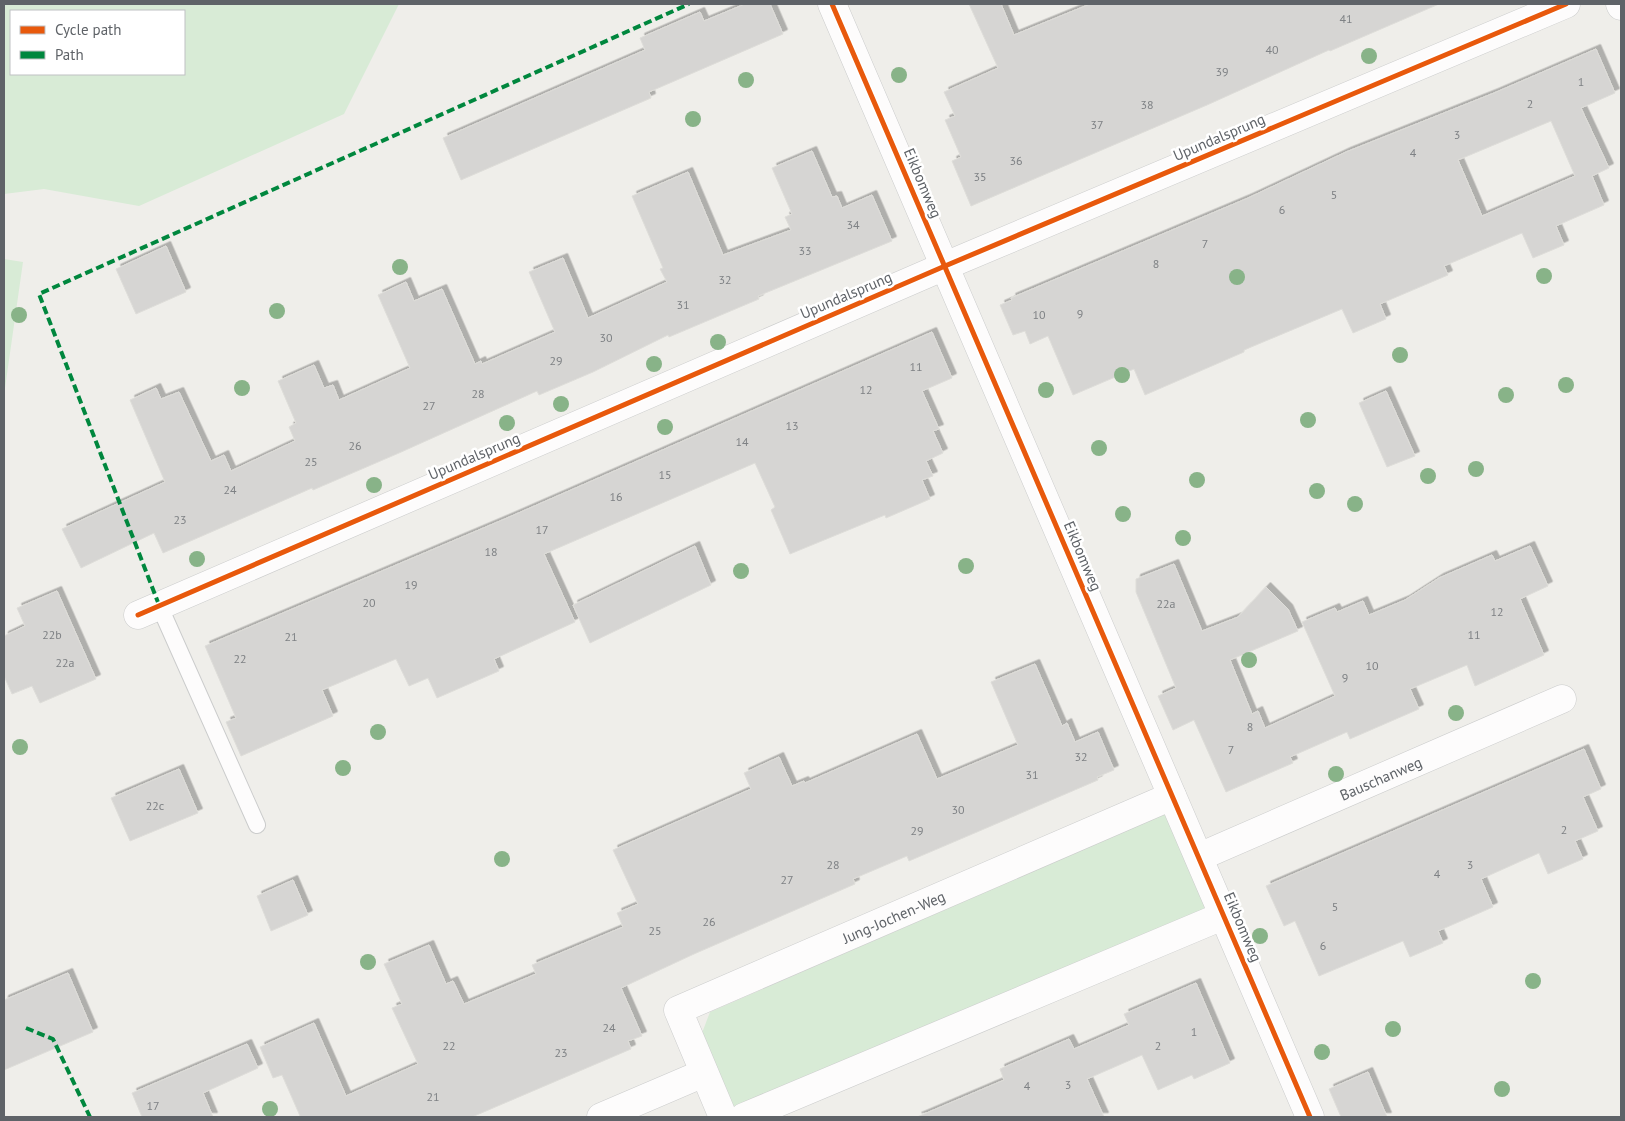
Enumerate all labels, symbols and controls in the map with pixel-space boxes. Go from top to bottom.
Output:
legend [10,10,185,75]
house number: 41 [1339,11,1353,26]
text: Cycle path [55,20,121,39]
house number: 40 [1265,42,1279,57]
text: Path [55,45,84,64]
house number: 39 [1215,64,1229,79]
house number: 1 [1578,74,1584,89]
house number: 2 [1527,96,1533,111]
house number: 38 [1140,97,1154,112]
street label: Upundalsprung [1170,109,1268,165]
house number: 37 [1090,117,1104,132]
house number: 3 [1454,127,1460,142]
street label: Eikbomweg [900,145,946,221]
house number: 4 [1410,145,1417,160]
house number: 36 [1009,153,1023,168]
house number: 35 [973,169,987,184]
house number: 5 [1331,187,1337,202]
house number: 6 [1279,202,1285,217]
house number: 34 [846,217,860,232]
house number: 7 [1202,236,1208,251]
house number: 33 [798,243,812,258]
house number: 8 [1153,256,1159,271]
street label: Upundalsprung [797,267,895,323]
house number: 32 [718,272,732,287]
house number: 31 [676,297,690,312]
house number: 9 [1077,306,1083,321]
house number: 10 [1032,307,1046,322]
house number: 30 [599,330,613,345]
house number: 29 [549,353,563,368]
house number: 11 [909,359,923,374]
house number: 12 [859,382,873,397]
house number: 28 [471,386,485,401]
house number: 27 [422,398,436,413]
house number: 13 [785,418,799,433]
street label: Upundalsprung [425,428,523,484]
house number: 14 [735,434,749,449]
house number: 26 [348,438,362,453]
house number: 25 [304,454,318,469]
house number: 15 [658,467,672,482]
house number: 24 [223,482,237,497]
house number: 16 [609,489,623,504]
house number: 23 [173,512,187,527]
street label: Eikbomweg [1060,518,1106,594]
house number: 17 [535,522,549,537]
house number: 18 [484,544,498,559]
house number: 19 [404,577,418,592]
house number: 20 [362,595,376,610]
house number: 22a [1156,596,1176,611]
house number: 12 [1490,604,1504,619]
house number: 22b [42,627,62,642]
house number: 11 [1467,627,1481,642]
house number: 21 [284,629,298,644]
house number: 22 [233,651,247,666]
house number: 22a [55,655,75,670]
house number: 10 [1365,658,1379,673]
house number: 9 [1342,670,1348,685]
house number: 8 [1247,719,1253,734]
house number: 7 [1228,742,1234,757]
house number: 32 [1074,749,1088,764]
street label: Bauschanweg [1337,752,1425,804]
house number: 31 [1025,767,1039,782]
house number: 22c [146,798,165,813]
house number: 30 [951,802,965,817]
house number: 2 [1561,822,1567,837]
house number: 29 [910,823,924,838]
house number: 28 [826,857,840,872]
house number: 3 [1467,857,1473,872]
house number: 4 [1434,866,1441,881]
house number: 27 [780,872,794,887]
street label: Jung-Jochen-Weg [838,886,948,948]
street label: Eikbomweg [1220,889,1266,965]
house number: 5 [1332,899,1338,914]
house number: 26 [702,914,716,929]
house number: 25 [648,923,662,938]
house number: 6 [1320,938,1326,953]
house number: 24 [602,1020,616,1035]
house number: 1 [1191,1024,1197,1039]
house number: 22 [442,1038,456,1053]
house number: 2 [1155,1038,1161,1053]
house number: 23 [554,1045,568,1060]
house number: 3 [1065,1077,1071,1092]
house number: 4 [1024,1078,1031,1093]
house number: 21 [426,1089,440,1104]
house number: 17 [146,1098,160,1113]

